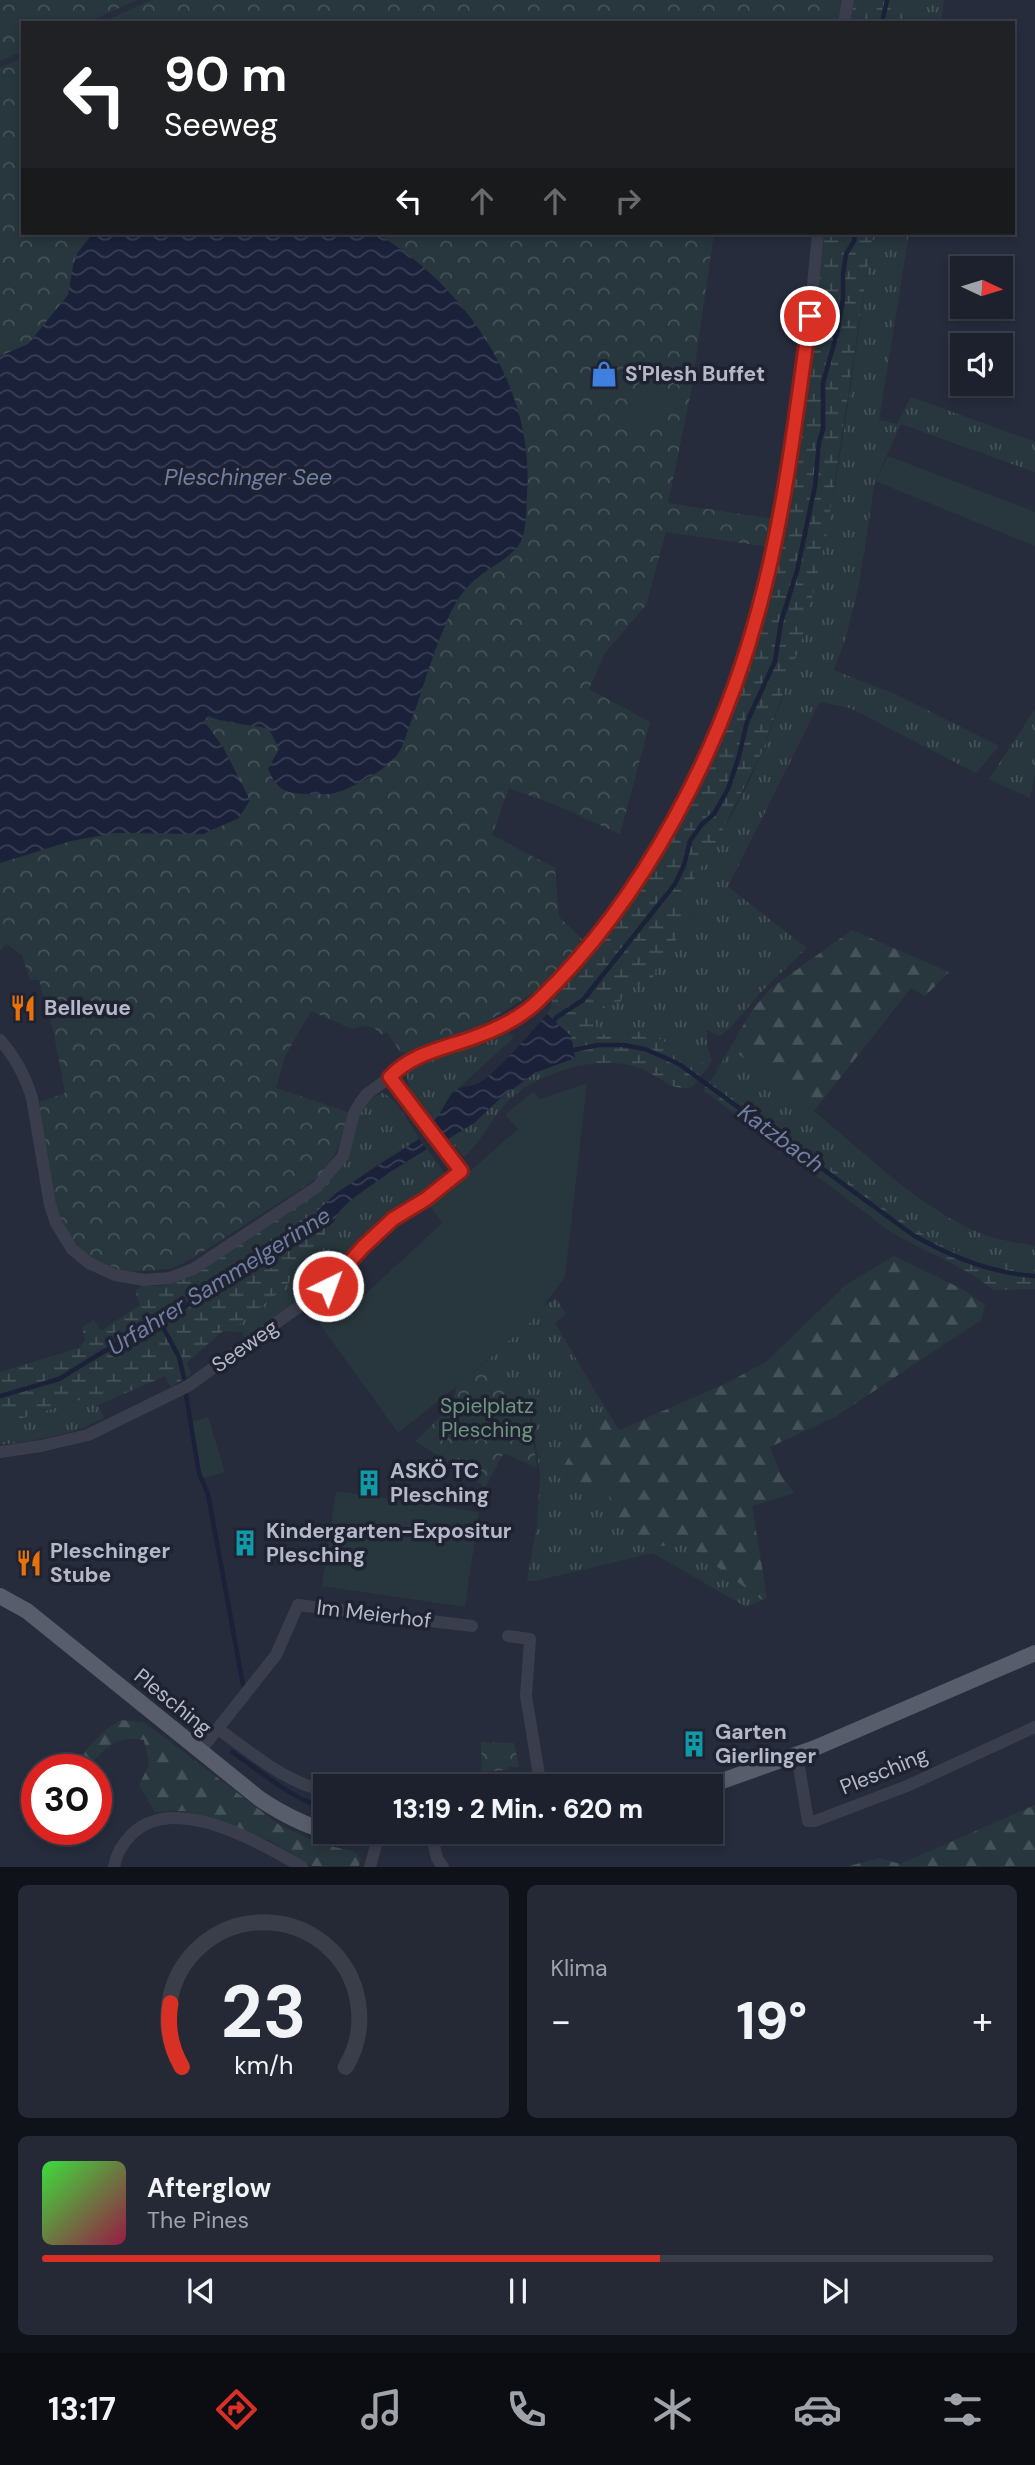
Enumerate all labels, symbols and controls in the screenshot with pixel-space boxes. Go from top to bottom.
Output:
text: 90 m [164,42,287,106]
icon: left [49,49,140,140]
text: Seeweg [164,104,278,146]
icon: left [390,182,428,220]
icon: ahead [463,182,501,220]
icon: ahead [536,182,574,220]
icon: right [609,182,647,220]
north arrow [950,256,1013,318]
map controls [950,256,1013,396]
pin [780,286,840,346]
icon: arrive [791,297,829,335]
button: sound [950,333,1013,396]
shop icon: S'Plesh Buffet [589,359,619,389]
place label: S'Plesh Buffet [625,360,765,388]
water label: Pleschinger See [164,462,332,492]
restaurant icon: Bellevue [8,993,38,1023]
place label: Bellevue [44,994,131,1022]
water label: Katzbach [732,1097,830,1179]
water label: Urfahrer Sammelgerinne [102,1200,336,1362]
position arrow [291,1249,365,1323]
street label: Seeweg [206,1313,284,1379]
park label: Spielplatz Plesching [440,1392,534,1444]
place label: ASKÖ TC Plesching [390,1457,489,1509]
building icon: ASKÖ TC Plesching [354,1468,384,1498]
place label: Kindergarten-Expositur Plesching [266,1517,512,1569]
building icon: Kindergarten-Expositur Plesching [230,1528,260,1558]
place label: Pleschinger Stube [50,1537,170,1589]
restaurant icon: Pleschinger Stube [14,1548,44,1578]
street label: Im Meierhof [315,1593,433,1635]
street label: Plesching [128,1662,218,1742]
place label: Garten Gierlinger [715,1718,816,1770]
building icon: Garten Gierlinger [679,1729,709,1759]
street label: Plesching [836,1741,932,1801]
speed limit sign: 30 [21,1754,112,1845]
text: 13:19 · 2 Min. · 620 m [393,1792,643,1826]
text: Klima [551,1953,608,1983]
text: 23 [220,1966,306,2061]
text: 19° [736,1987,807,2055]
text: − [551,1996,571,2046]
text: + [972,1996,993,2046]
text: km/h [234,2049,293,2082]
text: Afterglow [147,2171,271,2205]
text: The Pines [147,2205,249,2235]
icon: previous [182,2272,220,2310]
icon: pause [499,2272,537,2310]
icon: next [816,2272,854,2310]
icon: directions [212,2385,261,2434]
icon: music [357,2385,406,2434]
icon: phone [502,2385,551,2434]
icon: climate [648,2385,697,2434]
icon: car [793,2385,842,2434]
icon: filters [938,2385,987,2434]
text: 13:17 [48,2388,116,2430]

